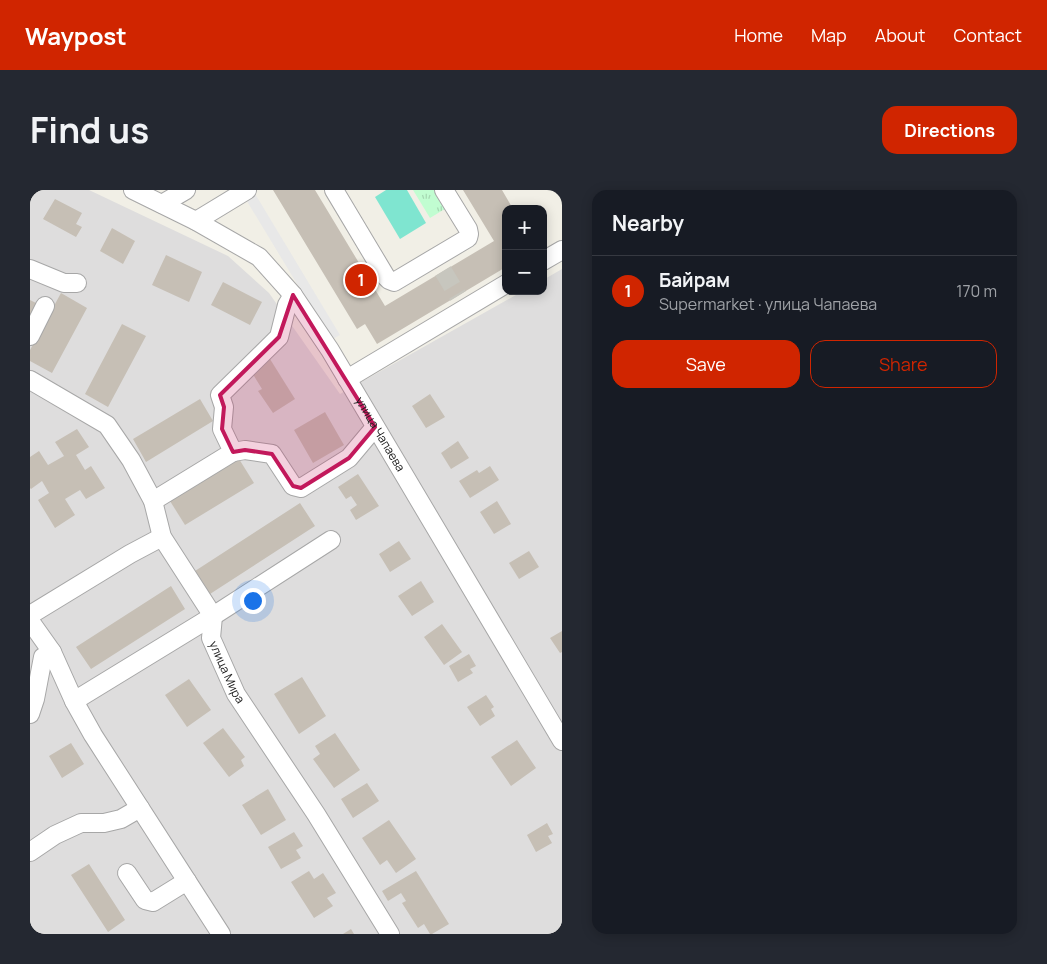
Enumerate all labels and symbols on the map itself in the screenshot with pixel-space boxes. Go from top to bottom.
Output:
pin: 1 [345,261,377,299]
street label: улица Чапаева [352,393,409,475]
your location [240,588,266,614]
street label: улица Мира [205,638,249,707]

